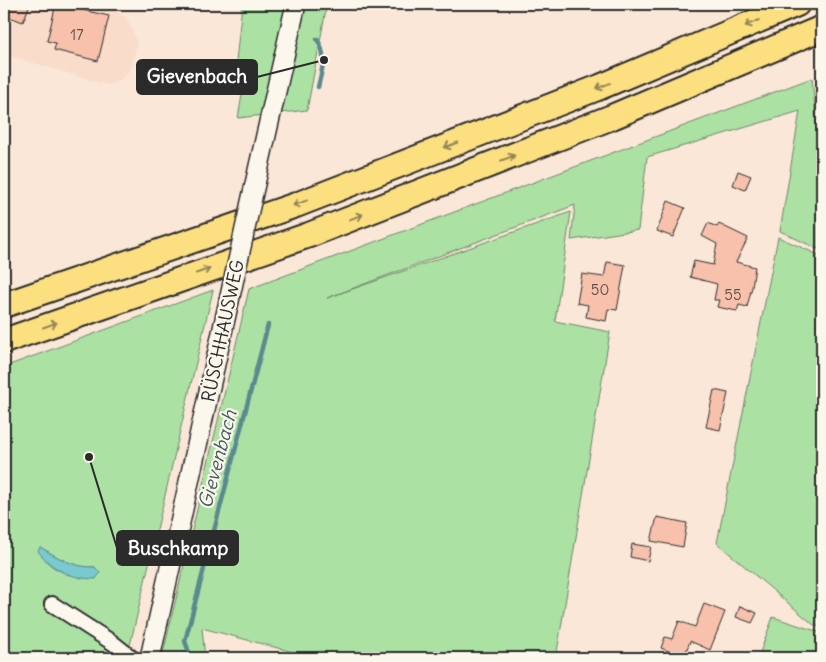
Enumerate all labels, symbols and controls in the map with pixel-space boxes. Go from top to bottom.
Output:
one-way arrow [745,19,760,28]
house number: 17 [70,25,84,44]
callout: Gievenbach [137,60,257,94]
text: Gievenbach [147,64,247,88]
one-way arrow [595,82,610,91]
one-way arrow [444,141,459,151]
one-way arrow [500,153,515,162]
one-way arrow [292,199,308,208]
one-way arrow [348,211,363,221]
street label: RÜSCHHAUSWEG [196,258,249,404]
one-way arrow [195,266,211,276]
house number: 50 [591,280,609,299]
house number: 55 [724,285,742,304]
one-way arrow [42,320,57,329]
water label: Gievenbach [192,406,242,511]
callout: Buschkamp [117,531,238,565]
text: Buschkamp [128,536,229,560]

